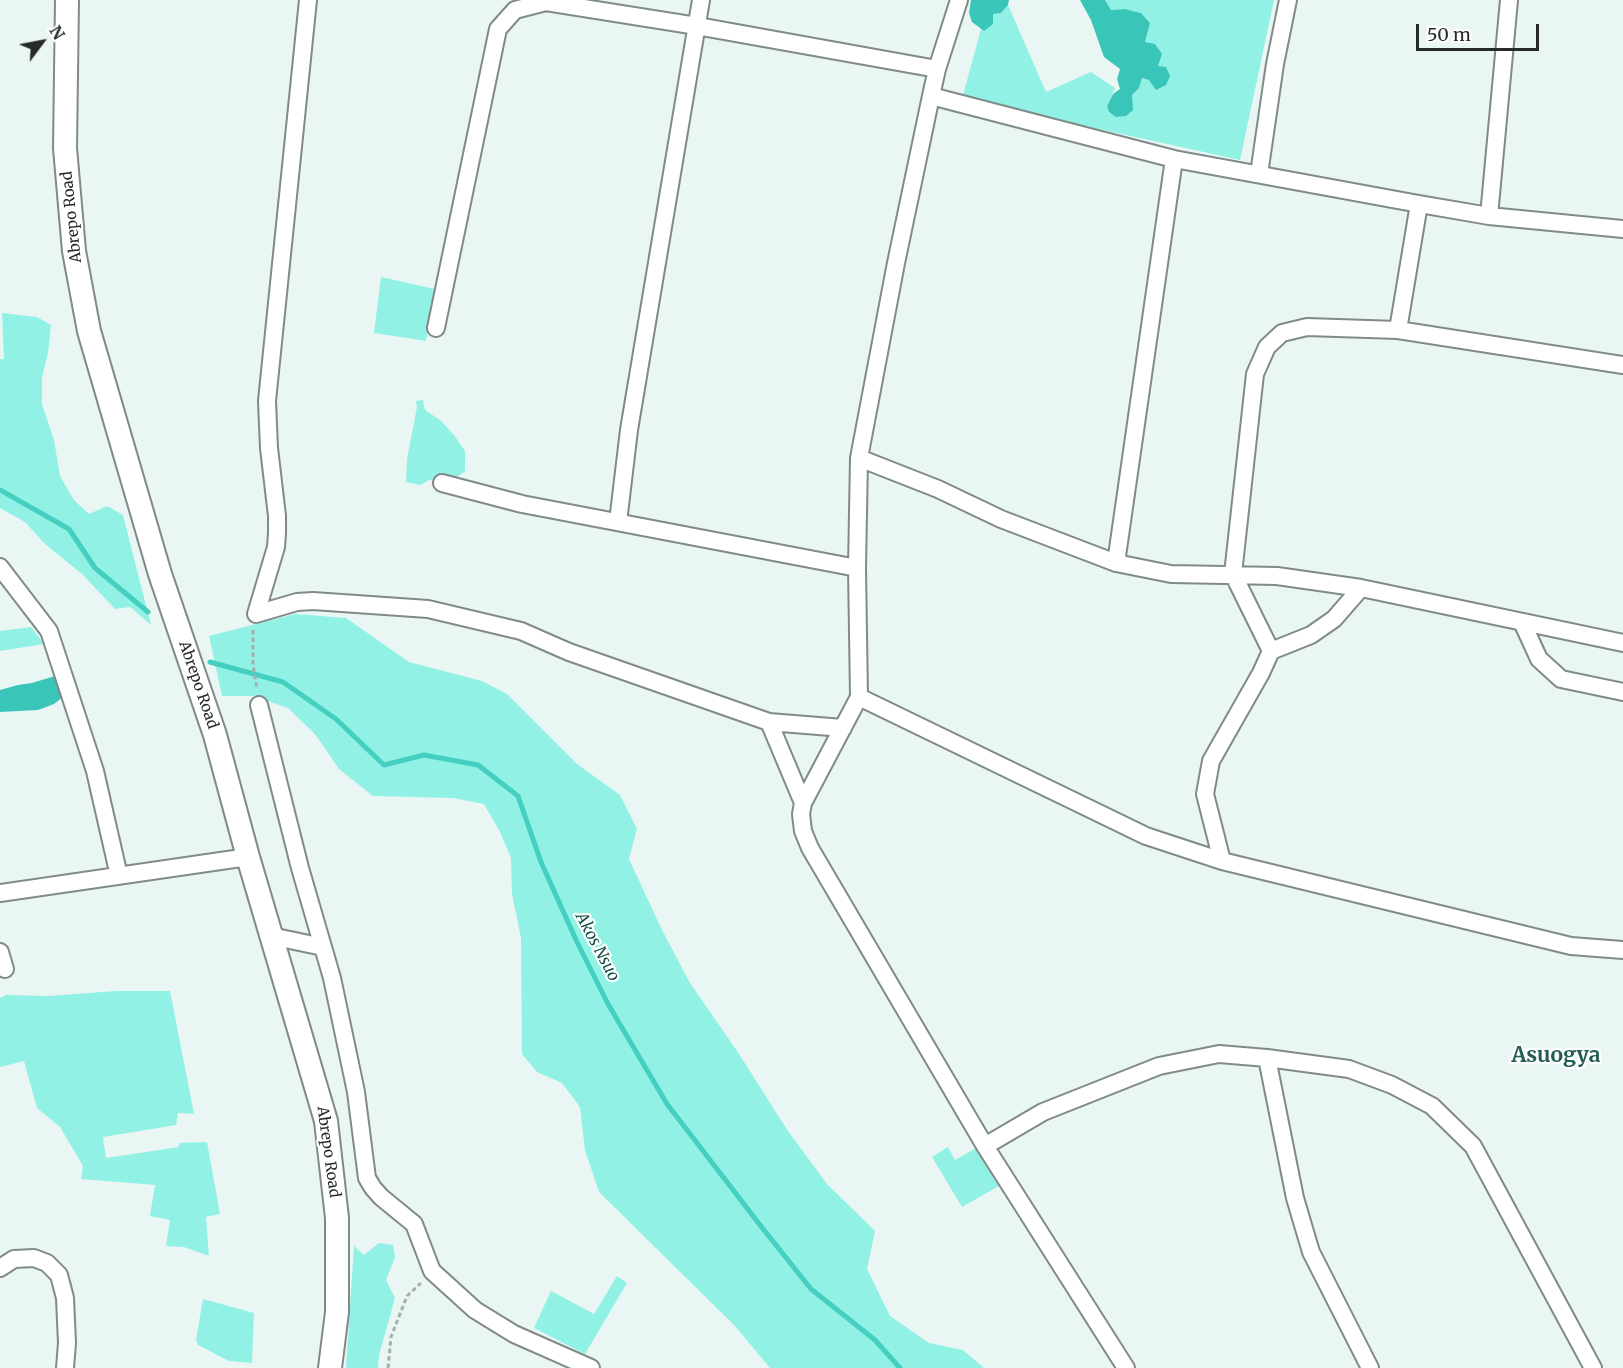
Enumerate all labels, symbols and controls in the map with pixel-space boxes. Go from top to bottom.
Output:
north arrow [12,12,72,72]
scale bar [1419,12,1542,50]
text: N [45,22,69,43]
text: 50 m [1427,23,1471,46]
street label: Abrepo Road [58,170,86,264]
street label: Abrepo Road [175,639,221,731]
water label: Akos Nsuo [571,909,623,985]
district label: Asuogya [1511,1043,1601,1069]
street label: Abrepo Road [313,1105,343,1199]

